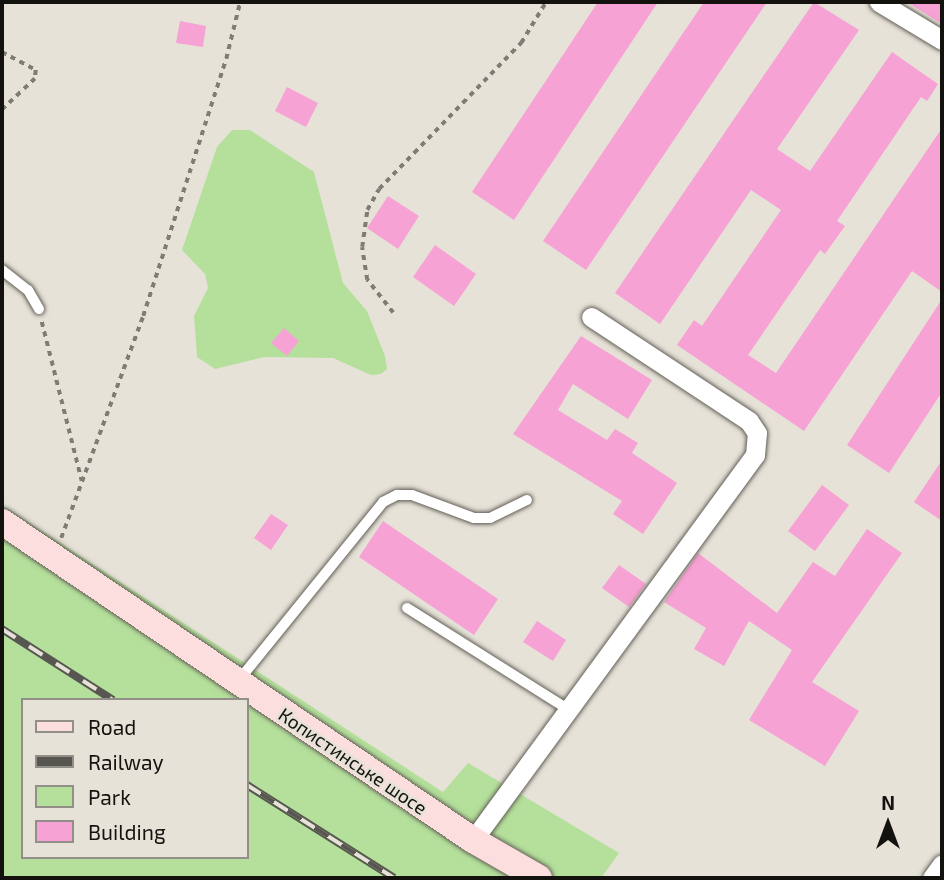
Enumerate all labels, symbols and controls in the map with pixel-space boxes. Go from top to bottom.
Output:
legend [21,698,248,859]
street label: Копистинське шосе [274,703,432,819]
text: Road [88,714,136,739]
text: Railway [88,749,164,774]
text: Park [88,784,131,809]
north arrow [853,789,923,859]
text: N [881,791,895,814]
text: Building [88,819,166,844]

